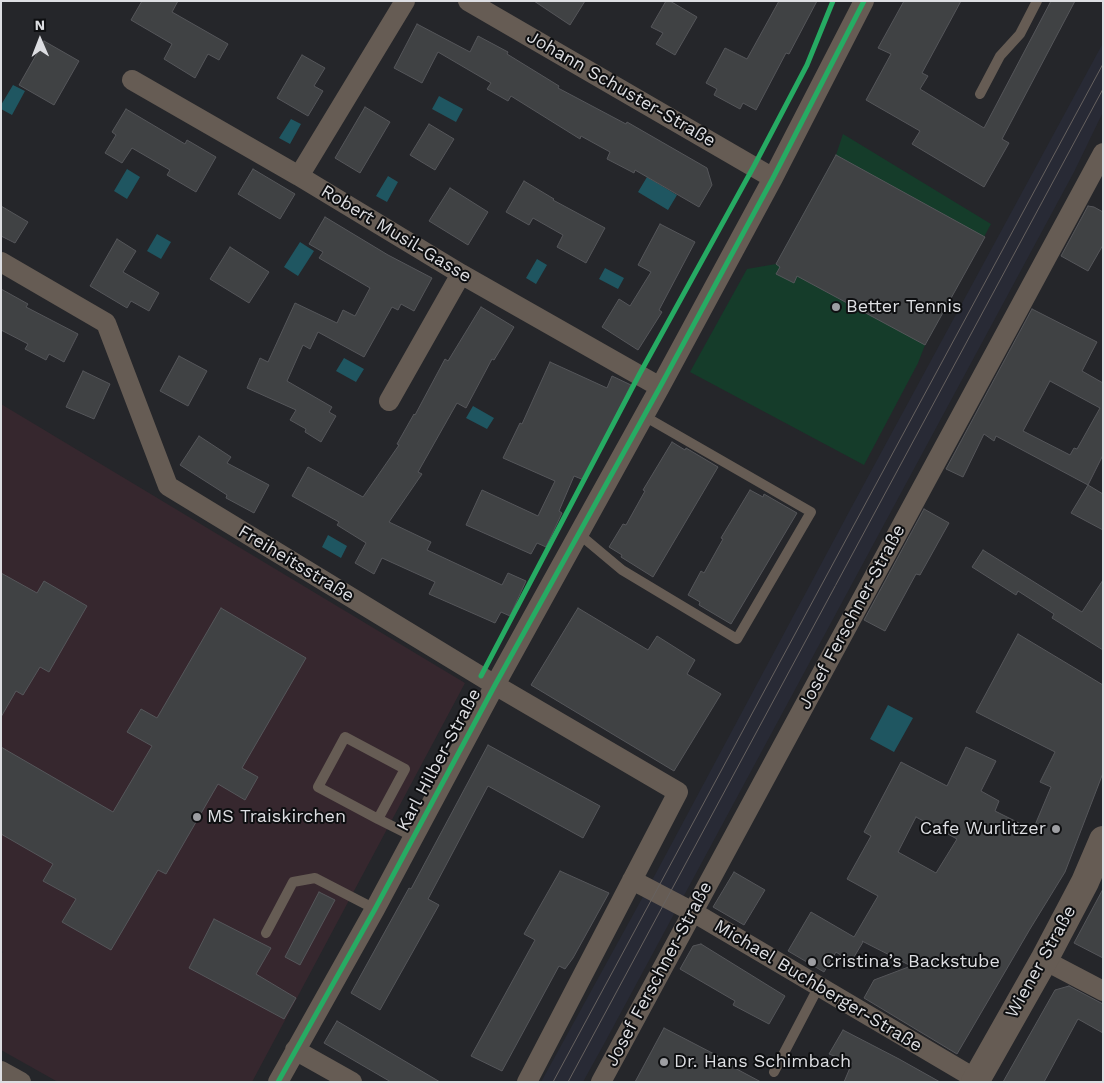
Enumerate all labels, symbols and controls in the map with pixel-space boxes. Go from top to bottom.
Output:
north arrow [15,15,65,65]
text: N [34,17,45,33]
street label: Johann Schuster-Straße [523,26,719,152]
street label: Robert Musil-Gasse [317,181,475,287]
place label: Better Tennis [846,296,962,318]
marker: Better Tennis [830,301,842,313]
street label: Freiheitsstraße [234,521,358,607]
street label: Josef Ferschner-Straße [794,521,910,713]
street label: Karl Hilber-Straße [392,685,486,835]
place label: MS Traiskirchen [207,806,346,828]
marker: MS Traiskirchen [191,811,203,823]
place label: Cafe Wurlitzer [920,818,1046,840]
marker: Cafe Wurlitzer [1050,823,1062,835]
street label: Josef Ferschner-Straße [601,878,717,1070]
street label: Wiener Straße [1001,902,1081,1022]
street label: Michael Buchberger-Straße [710,915,926,1057]
place label: Cristina’s Backstube [822,951,1000,973]
marker: Cristina’s Backstube [806,956,818,968]
place label: Dr. Hans Schimbach [674,1051,851,1073]
marker: Dr. Hans Schimbach [658,1056,670,1068]

